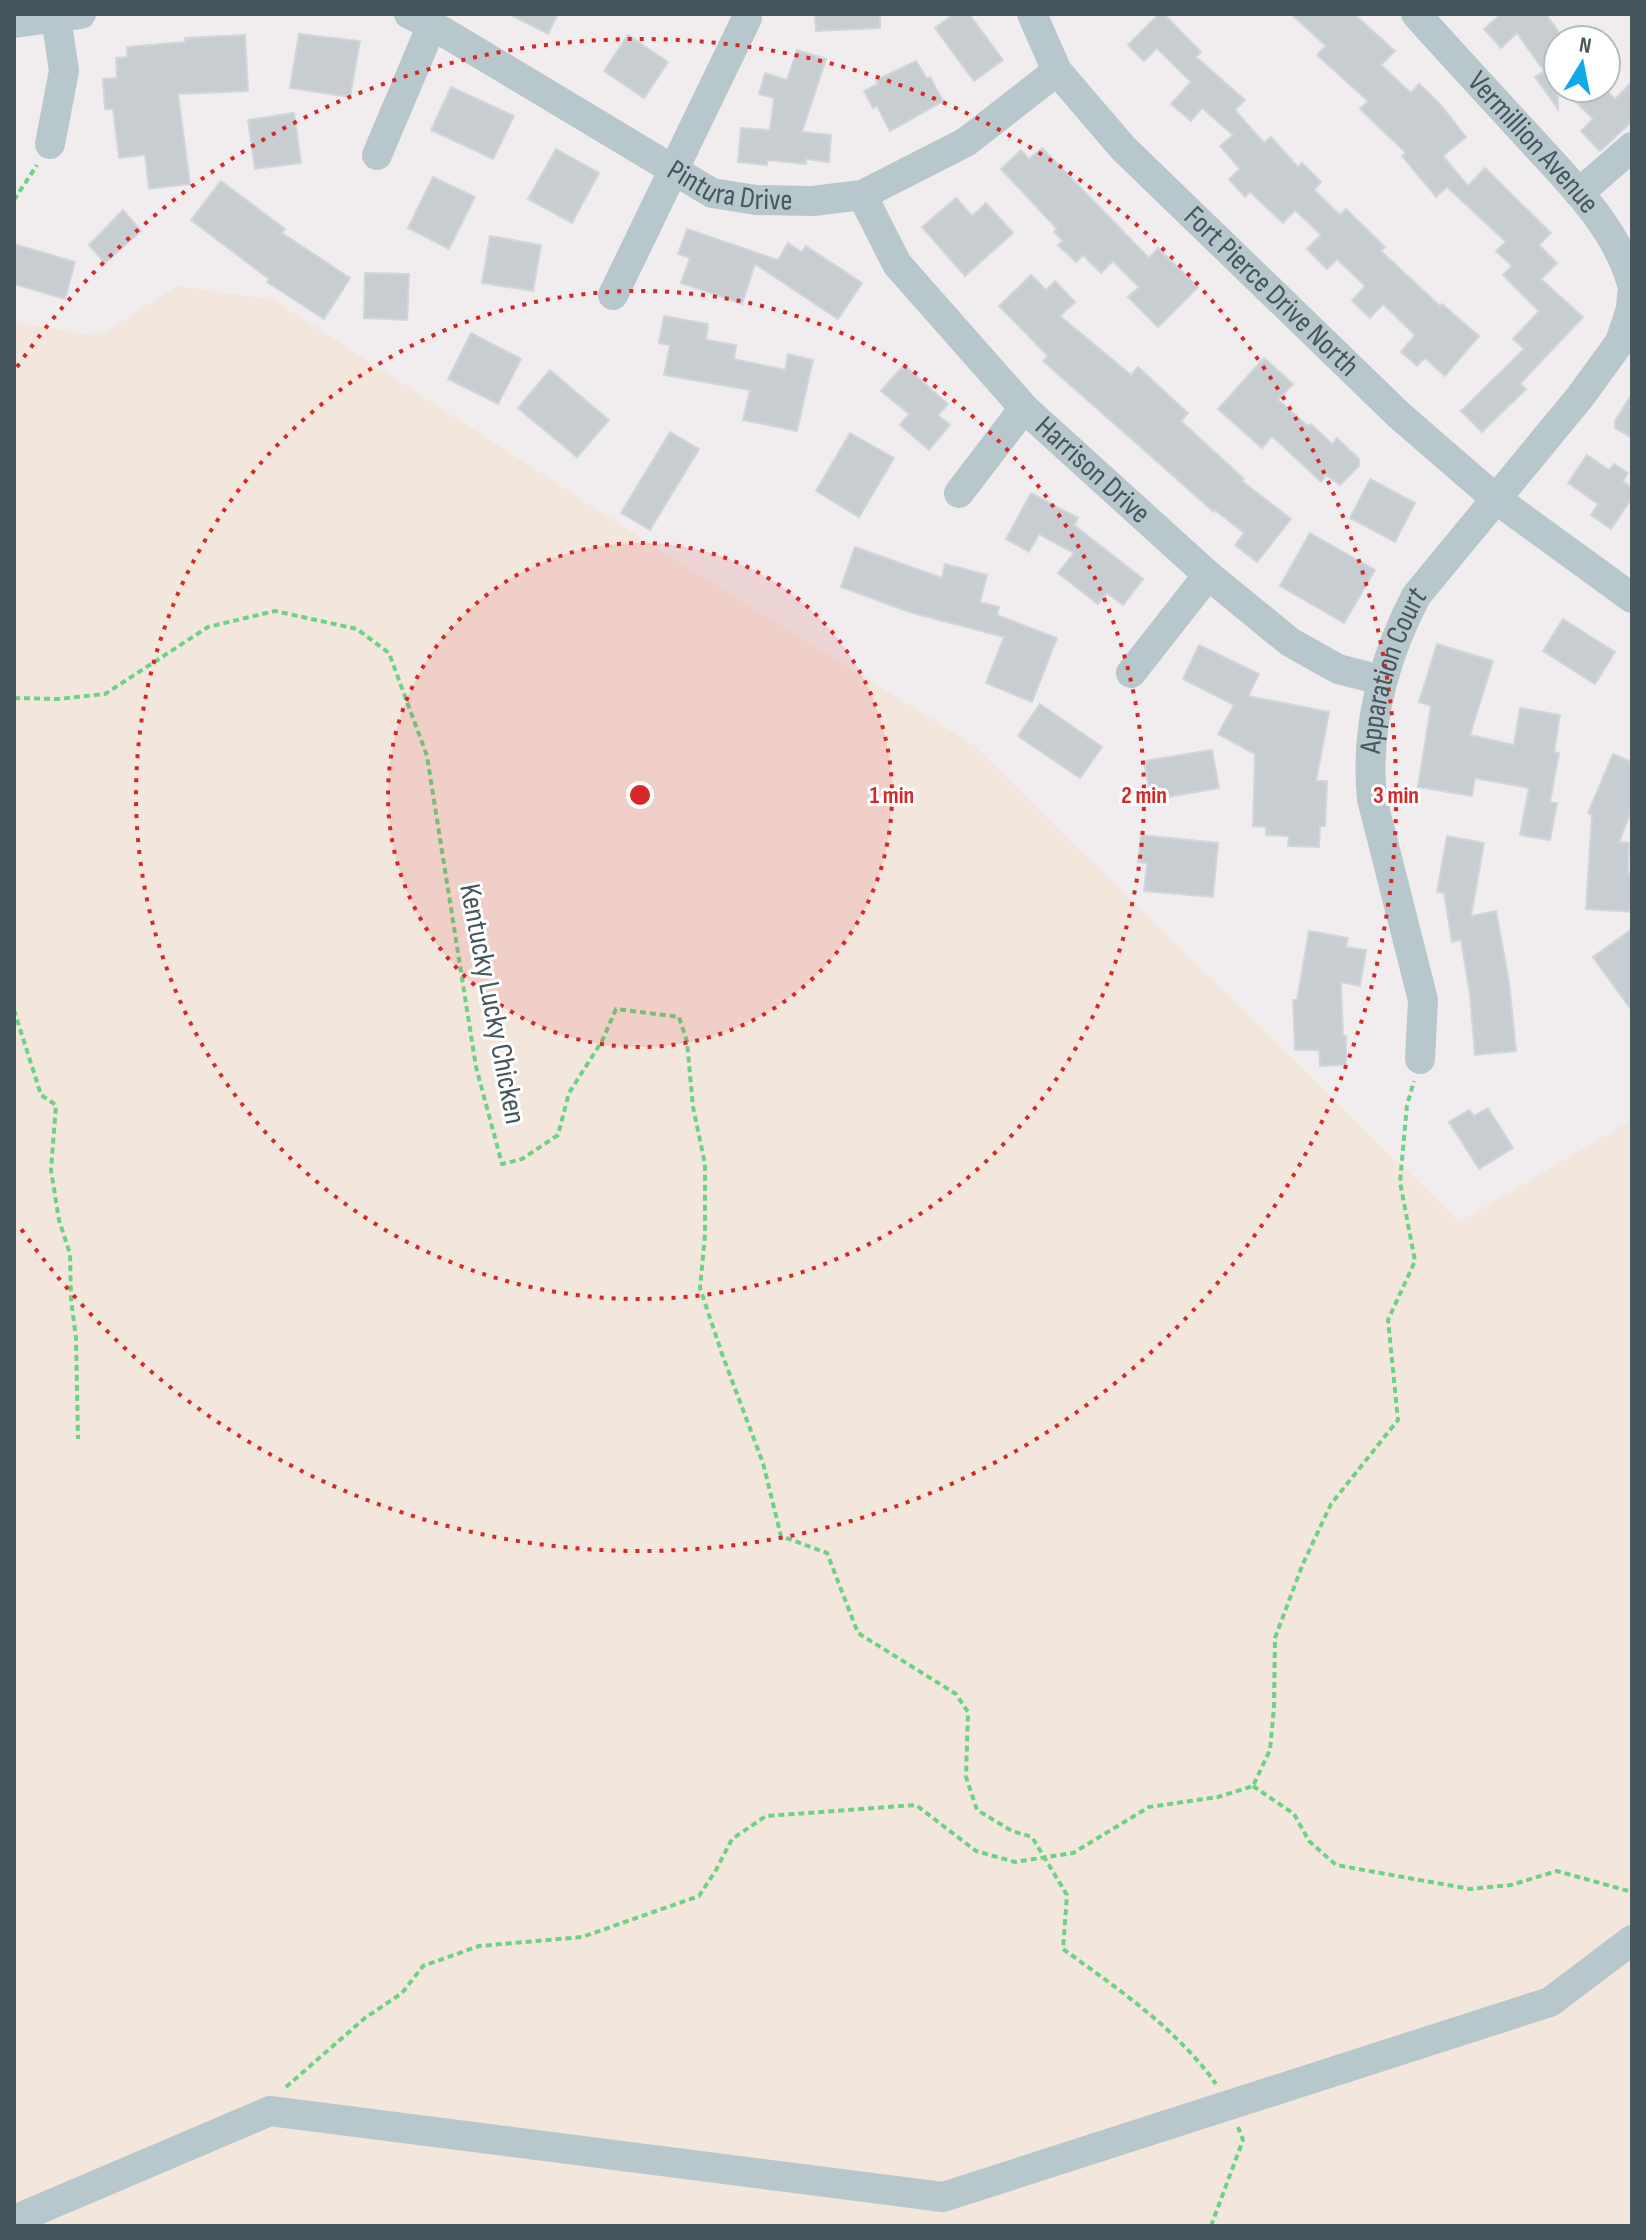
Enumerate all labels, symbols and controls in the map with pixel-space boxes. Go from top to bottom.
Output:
north arrow [1542,24,1622,104]
text: N [1577,31,1593,60]
street label: Vermillion Avenue [1460,64,1607,221]
street label: Pintura Drive [661,152,793,219]
street label: Fort Pierce Drive North [1176,199,1366,384]
street label: Harrison Drive [1028,409,1158,532]
street label: Apparation Court [1353,579,1434,756]
centre of rings [626,781,654,809]
text: 1 min [870,781,914,810]
text: 2 min [1121,781,1167,810]
text: 3 min [1373,781,1419,810]
street label: Kentucky Lucky Chicken [451,881,533,1127]

